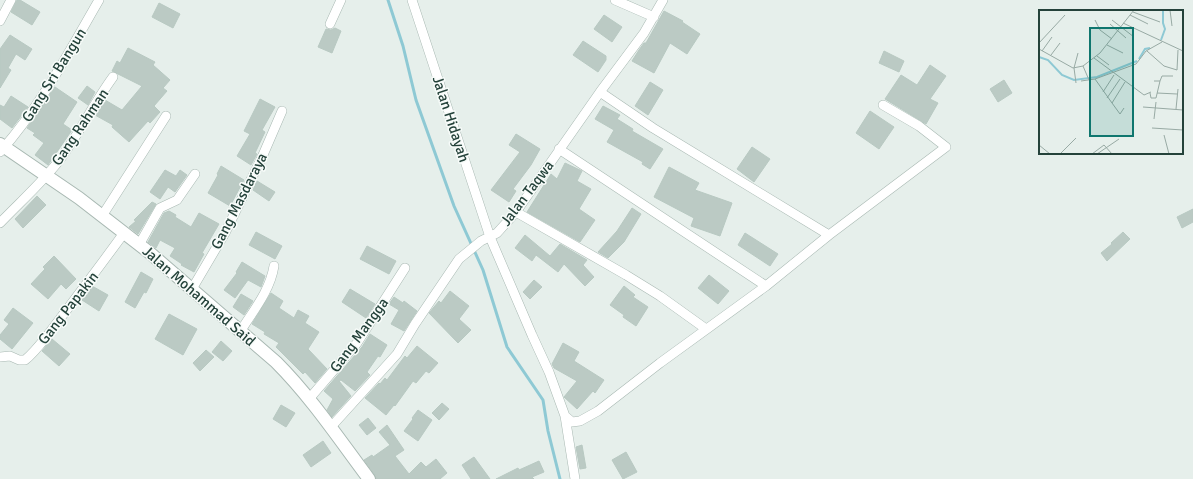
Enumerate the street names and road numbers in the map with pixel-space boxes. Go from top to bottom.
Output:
street label: Gang Sri Bangun [18,25,90,125]
street label: Jalan Hidayah [429,74,473,164]
street label: Gang Rahman [48,85,112,169]
street label: Gang Masdaraya [207,150,271,252]
street label: Jalan Taqwa [496,157,558,229]
street label: Jalan Mohammad Said [139,242,259,350]
street label: Gang Papakin [34,268,102,348]
street label: Gang Mangga [326,294,392,376]

